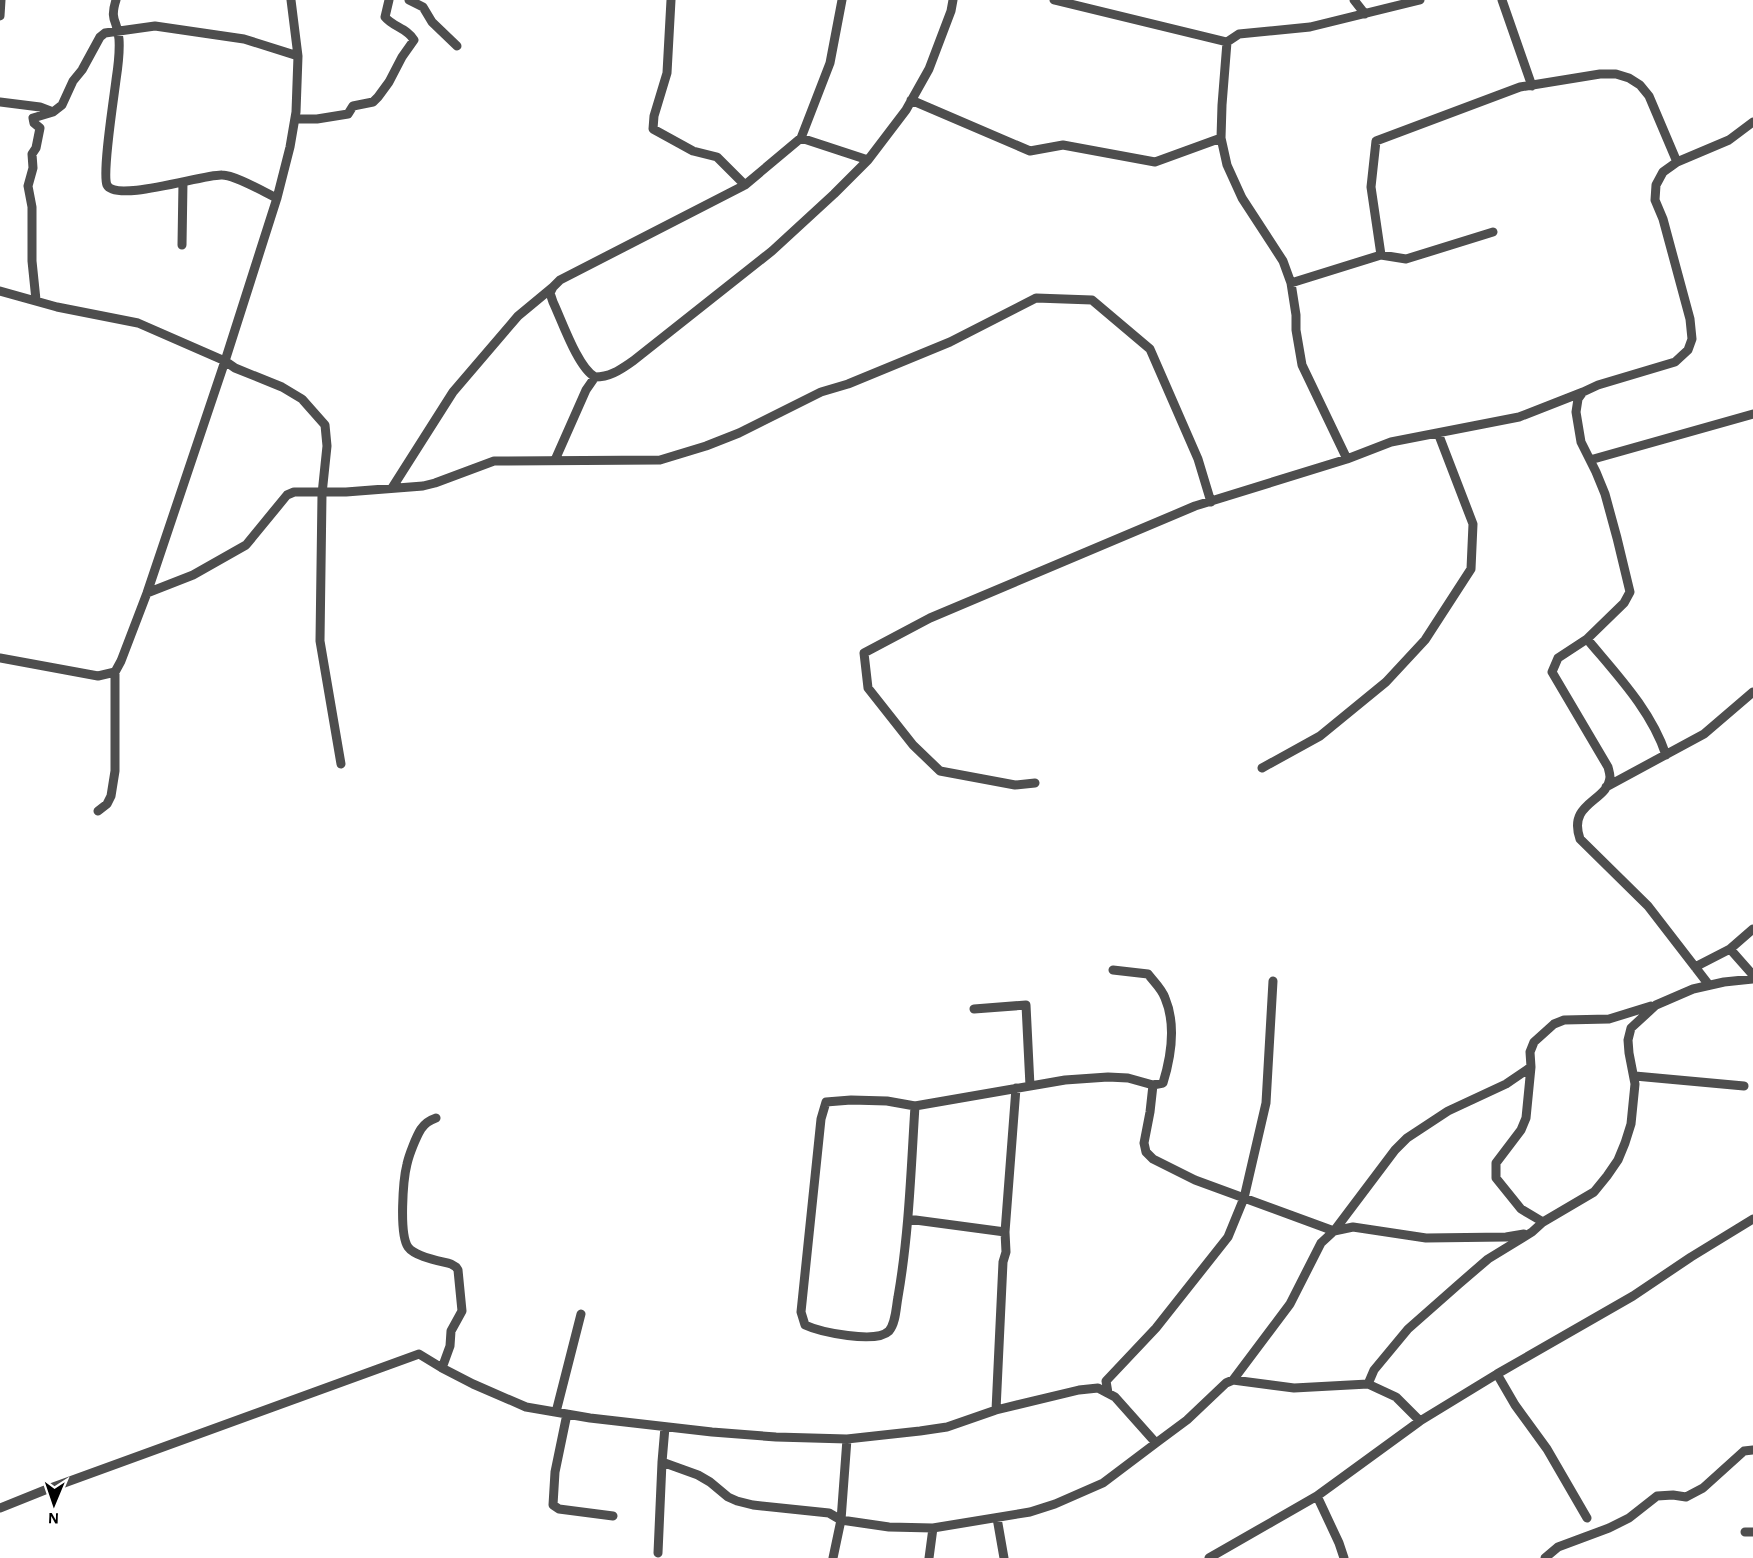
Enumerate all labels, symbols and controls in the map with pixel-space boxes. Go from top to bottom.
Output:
north arrow [24,1474,84,1534]
text: N [48,1510,59,1526]

